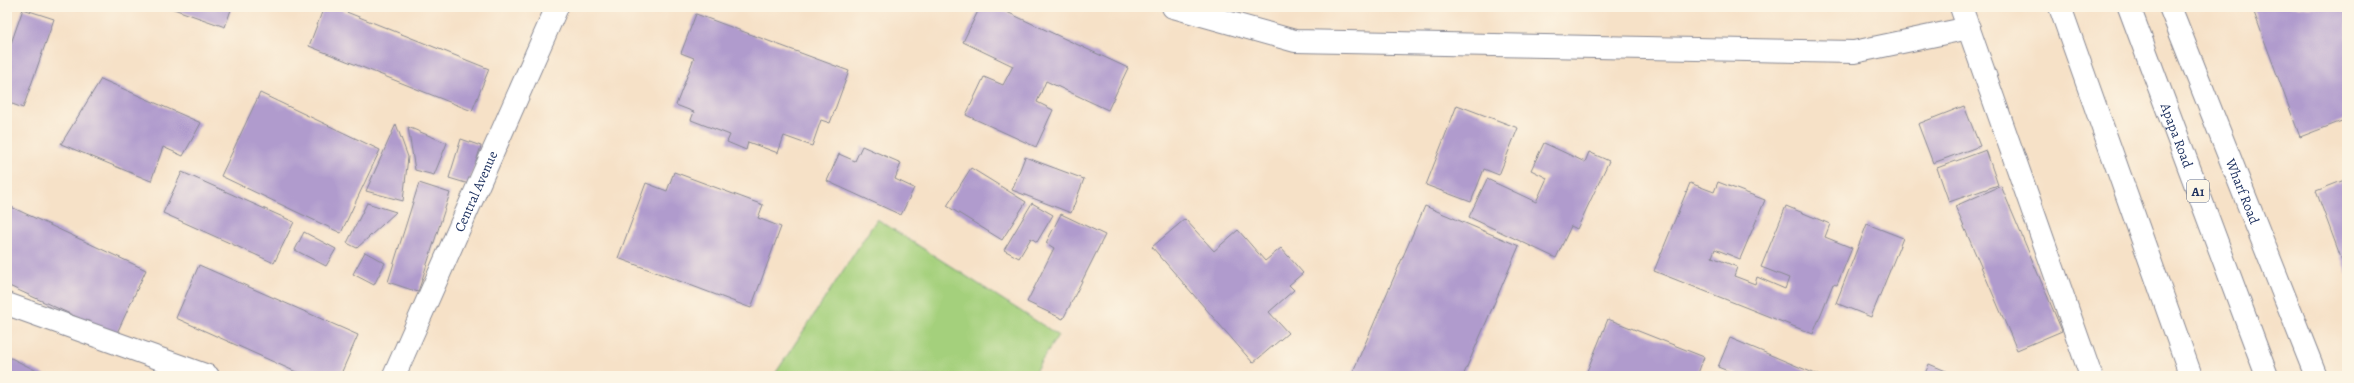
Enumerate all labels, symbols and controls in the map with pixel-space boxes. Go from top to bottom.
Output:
street label: Apapa Road [2155,100,2197,171]
street label: Central Avenue [450,148,502,235]
street label: Wharf Road [2221,155,2264,227]
road number: A1 [2187,180,2209,202]

